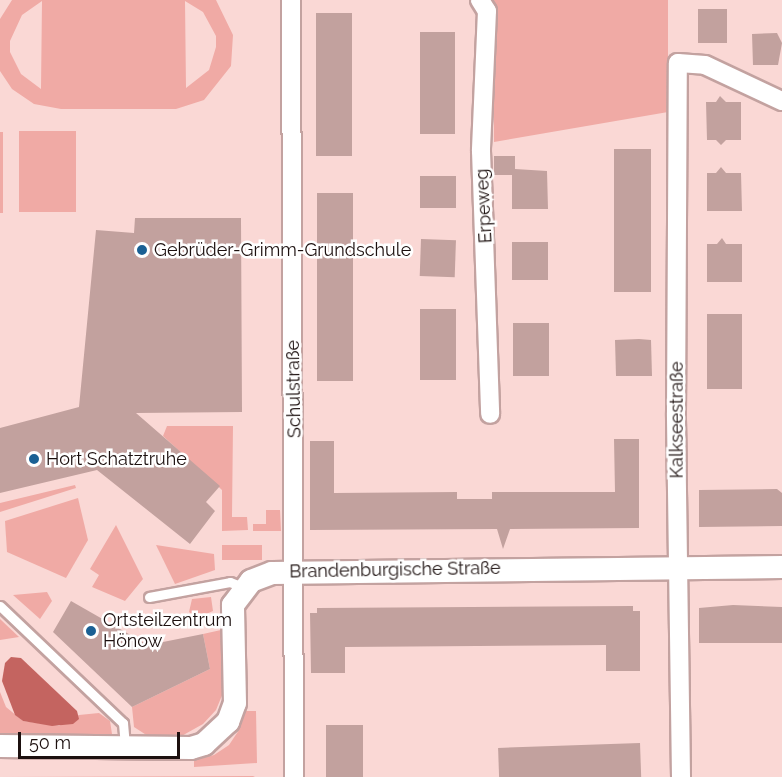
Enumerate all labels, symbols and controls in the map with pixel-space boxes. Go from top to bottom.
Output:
street label: Erpeweg [471,168,497,244]
place label: Gebrüder-Grimm-Grundschule [154,239,411,261]
marker: Gebrüder-Grimm-Grundschule [135,243,149,257]
street label: Schulstraße [282,340,306,438]
street label: Kalkseestraße [666,362,688,478]
place label: Hort Schatztruhe [46,448,187,470]
marker: Hort Schatztruhe [27,452,41,466]
street label: Brandenburgische Straße [289,557,501,583]
place label: Ortsteilzentrum Hönow [103,610,232,652]
marker: Ortsteilzentrum Hönow [84,624,98,638]
scale bar [21,720,183,758]
text: 50 m [29,732,71,753]

